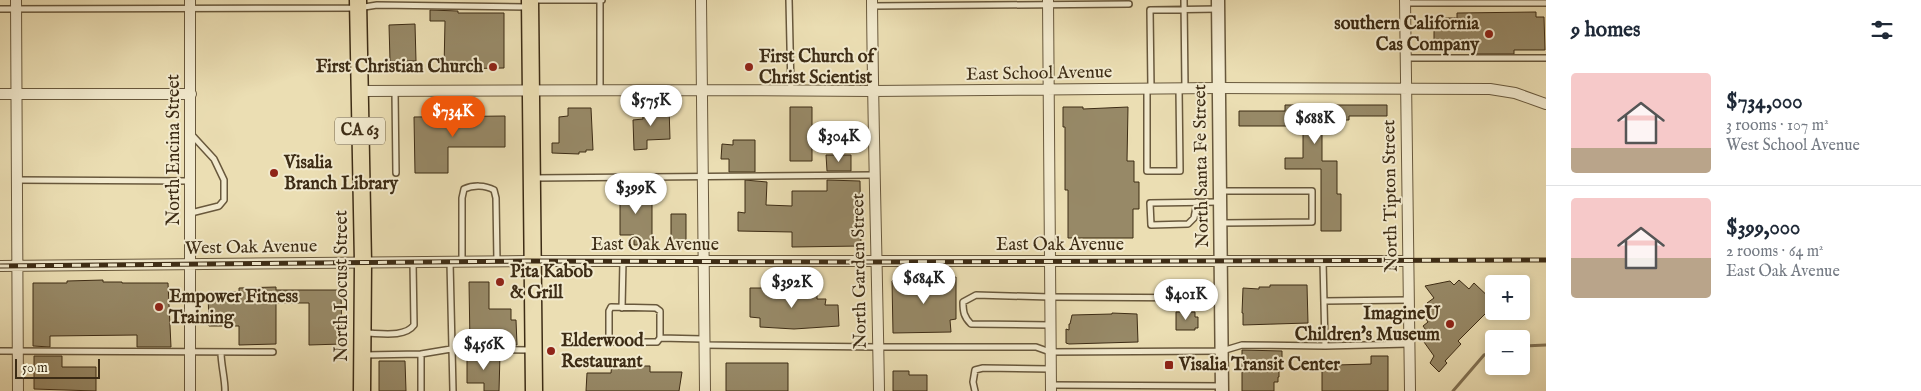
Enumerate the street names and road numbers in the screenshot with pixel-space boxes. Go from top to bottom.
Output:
street label: East School Avenue [966,61,1112,87]
street label: North Encina Street [163,74,186,226]
street label: North Santa Fe Street [1189,84,1215,248]
road number: CA 63 [335,118,385,144]
street label: North Tipton Street [1378,119,1404,273]
street label: North Garden Street [847,193,873,349]
street label: North Locust Street [331,210,354,362]
street label: East Oak Avenue [591,234,719,257]
street label: East Oak Avenue [996,234,1124,257]
street label: West Oak Avenue [185,235,317,261]

